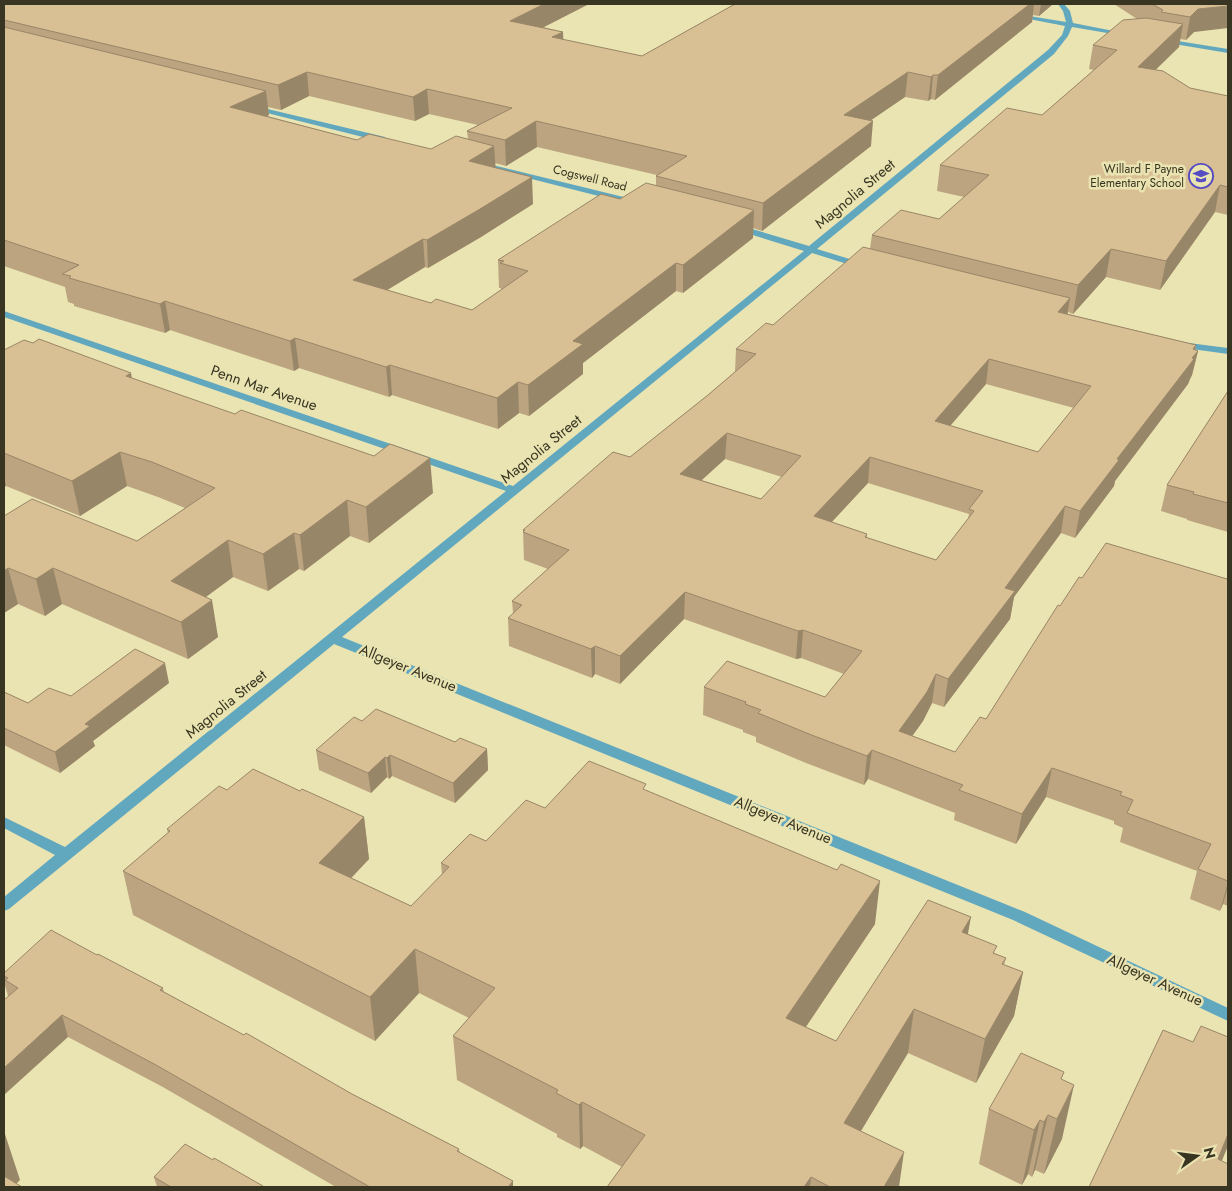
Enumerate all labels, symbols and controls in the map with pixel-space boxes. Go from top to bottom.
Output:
street label: Magnolia Street [810,154,900,234]
street label: Cogswell Road [551,160,629,196]
place label: Willard F Payne Elementary School [1090,160,1184,192]
school or university icon: Willard F Payne Elementary School [1188,163,1214,189]
street label: Penn Mar Avenue [208,359,321,417]
street label: Magnolia Street [496,409,587,489]
street label: Allgeyer Avenue [356,638,460,698]
street label: Magnolia Street [181,664,272,744]
street label: Allgeyer Avenue [731,790,835,850]
street label: Allgeyer Avenue [1104,948,1207,1012]
north arrow [1172,1131,1222,1181]
text: N [1199,1145,1221,1161]

